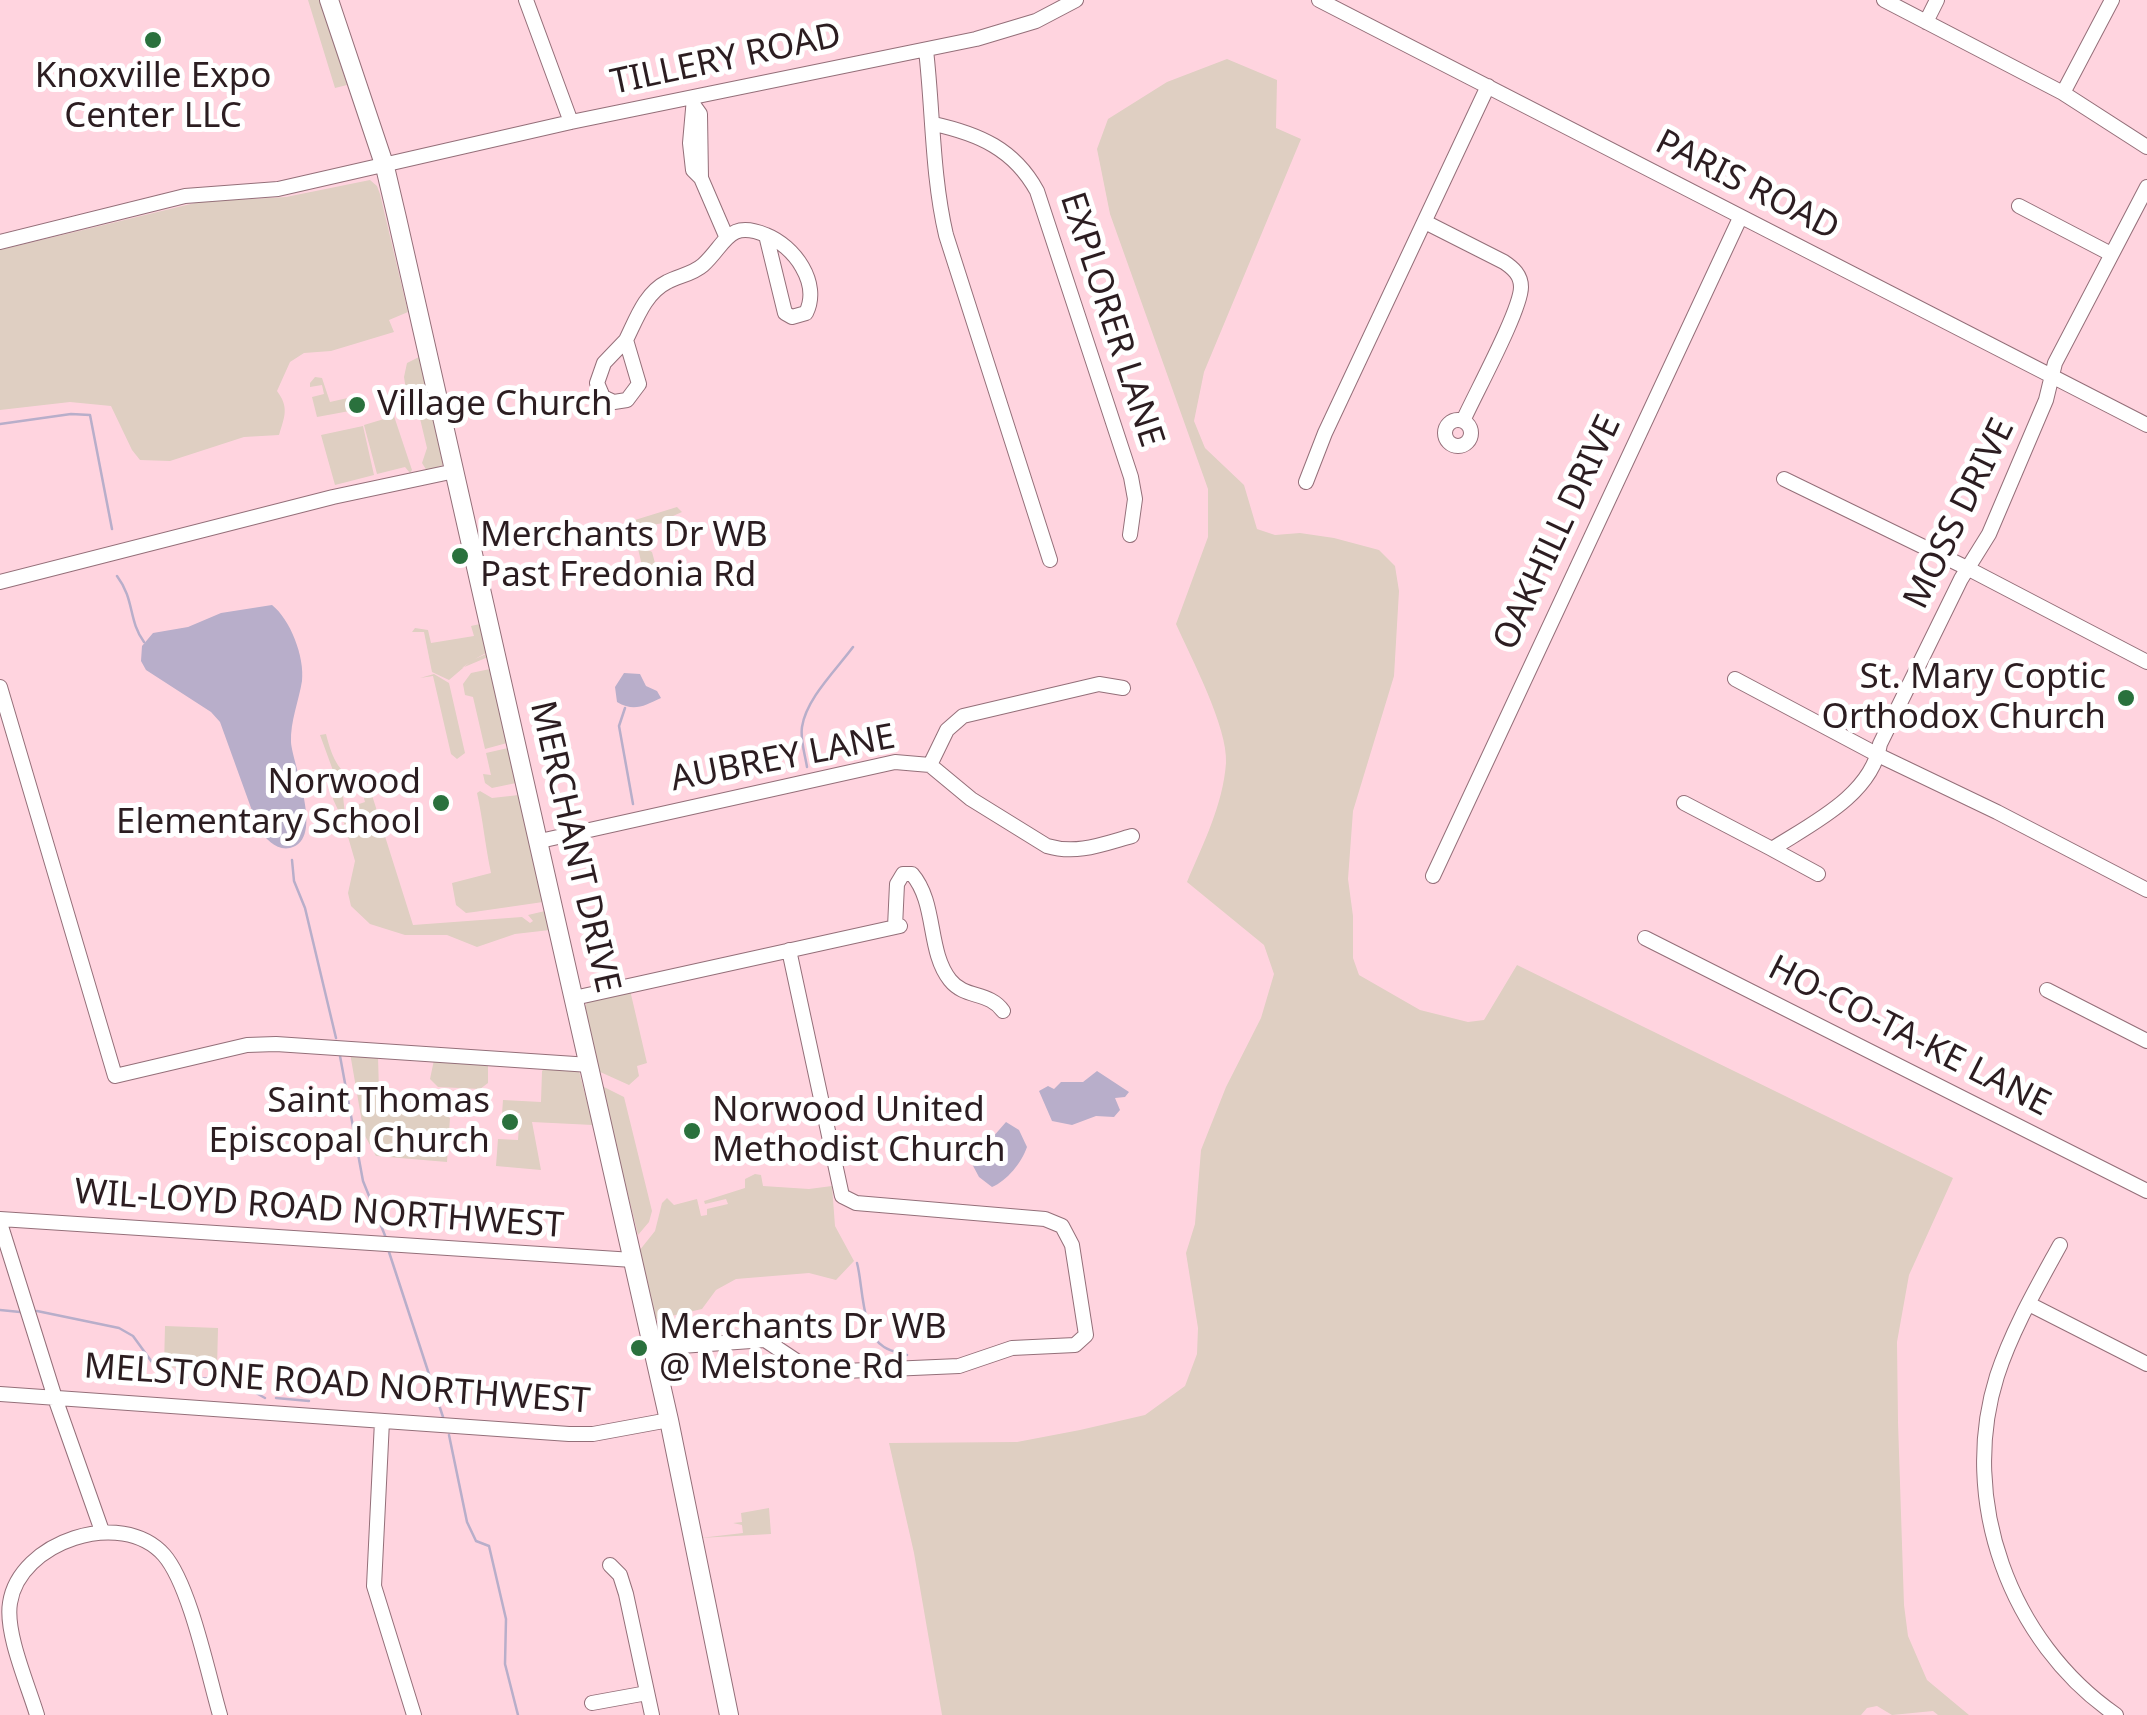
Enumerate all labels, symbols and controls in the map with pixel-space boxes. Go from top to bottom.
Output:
street label: TILLERY ROAD [607,15,845,105]
marker: Knoxville Expo Center LLC [142,29,164,51]
place label: Knoxville Expo Center LLC [35,56,271,138]
street label: PARIS ROAD [1648,122,1846,250]
street label: EXPLORER LANE [1050,188,1172,452]
place label: Village Church [377,384,613,426]
marker: Village Church [346,394,368,416]
street label: OAKHILL DRIVE [1485,409,1631,657]
street label: MOSS DRIVE [1896,412,2024,616]
place label: Merchants Dr WB Past Fredonia Rd [480,515,768,597]
marker: Merchants Dr WB Past Fredonia Rd [449,545,471,567]
place label: St. Mary Coptic Orthodox Church [1822,657,2106,739]
marker: St. Mary Coptic Orthodox Church [2115,687,2137,709]
street label: MERCHANT DRIVE [520,697,628,997]
street label: AUBREY LANE [667,717,899,801]
place label: Norwood Elementary School [116,762,421,844]
marker: Norwood Elementary School [430,792,452,814]
street label: HO-CO-TA-KE LANE [1761,948,2057,1126]
place label: Saint Thomas Episcopal Church [208,1081,490,1163]
place label: Norwood United Methodist Church [712,1090,1006,1172]
marker: Saint Thomas Episcopal Church [499,1111,521,1133]
marker: Norwood United Methodist Church [681,1120,703,1142]
street label: WIL-LOYD ROAD NORTHWEST [73,1172,565,1248]
place label: Merchants Dr WB @ Melstone Rd [659,1307,947,1389]
marker: Merchants Dr WB @ Melstone Rd [628,1337,650,1359]
street label: MELSTONE ROAD NORTHWEST [83,1346,591,1424]

